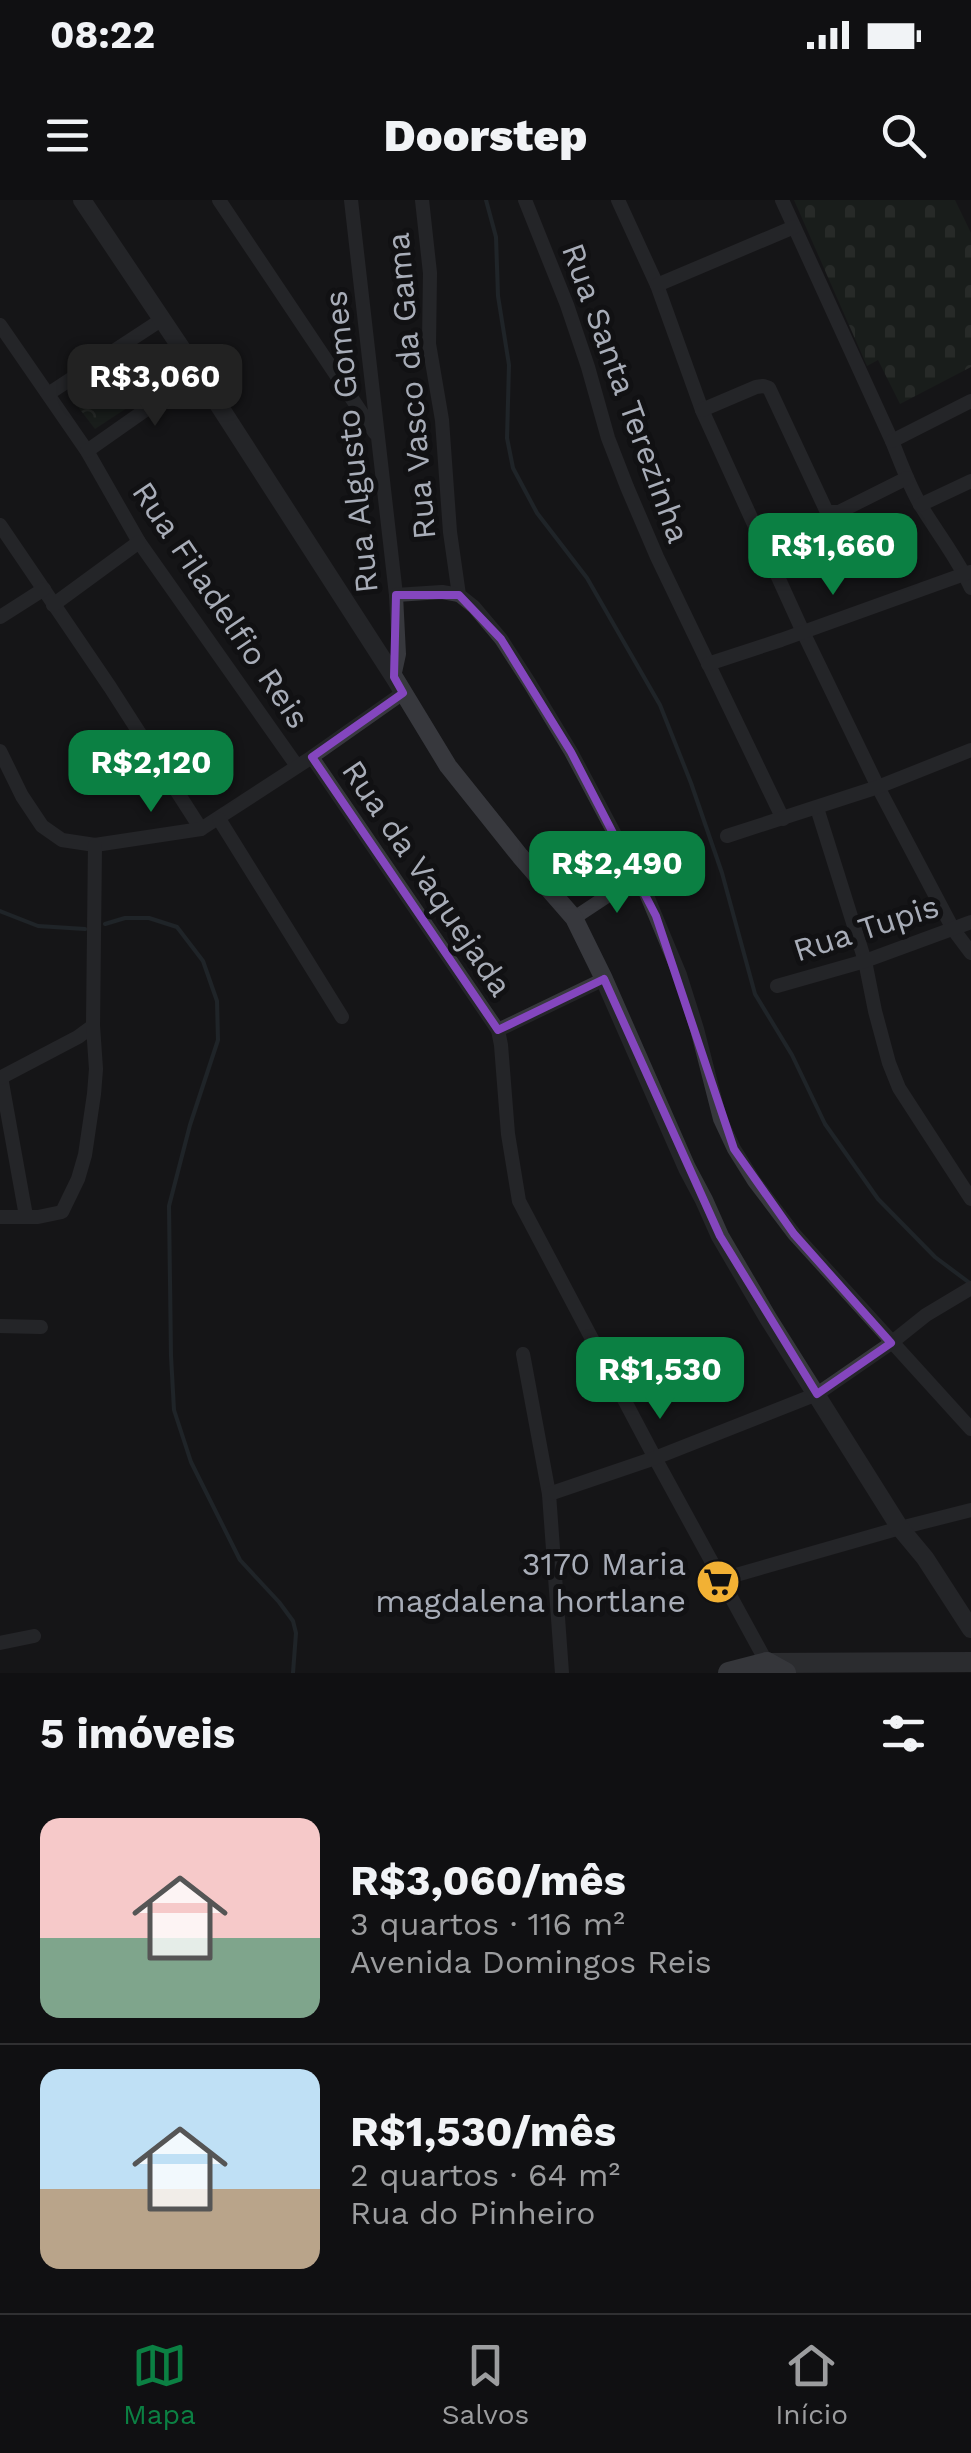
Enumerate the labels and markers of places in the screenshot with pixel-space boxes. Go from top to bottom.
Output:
pin: R$3,060 [63,344,247,429]
pin: R$1,660 [741,513,925,598]
pin: R$2,120 [59,730,243,815]
pin: R$2,490 [525,831,709,916]
pin: R$1,530 [568,1337,752,1422]
place label: 3170 Maria magdalena hortlane [375,1545,686,1620]
supermarket icon: 3170 Maria magdalena hortlane [695,1559,741,1605]

